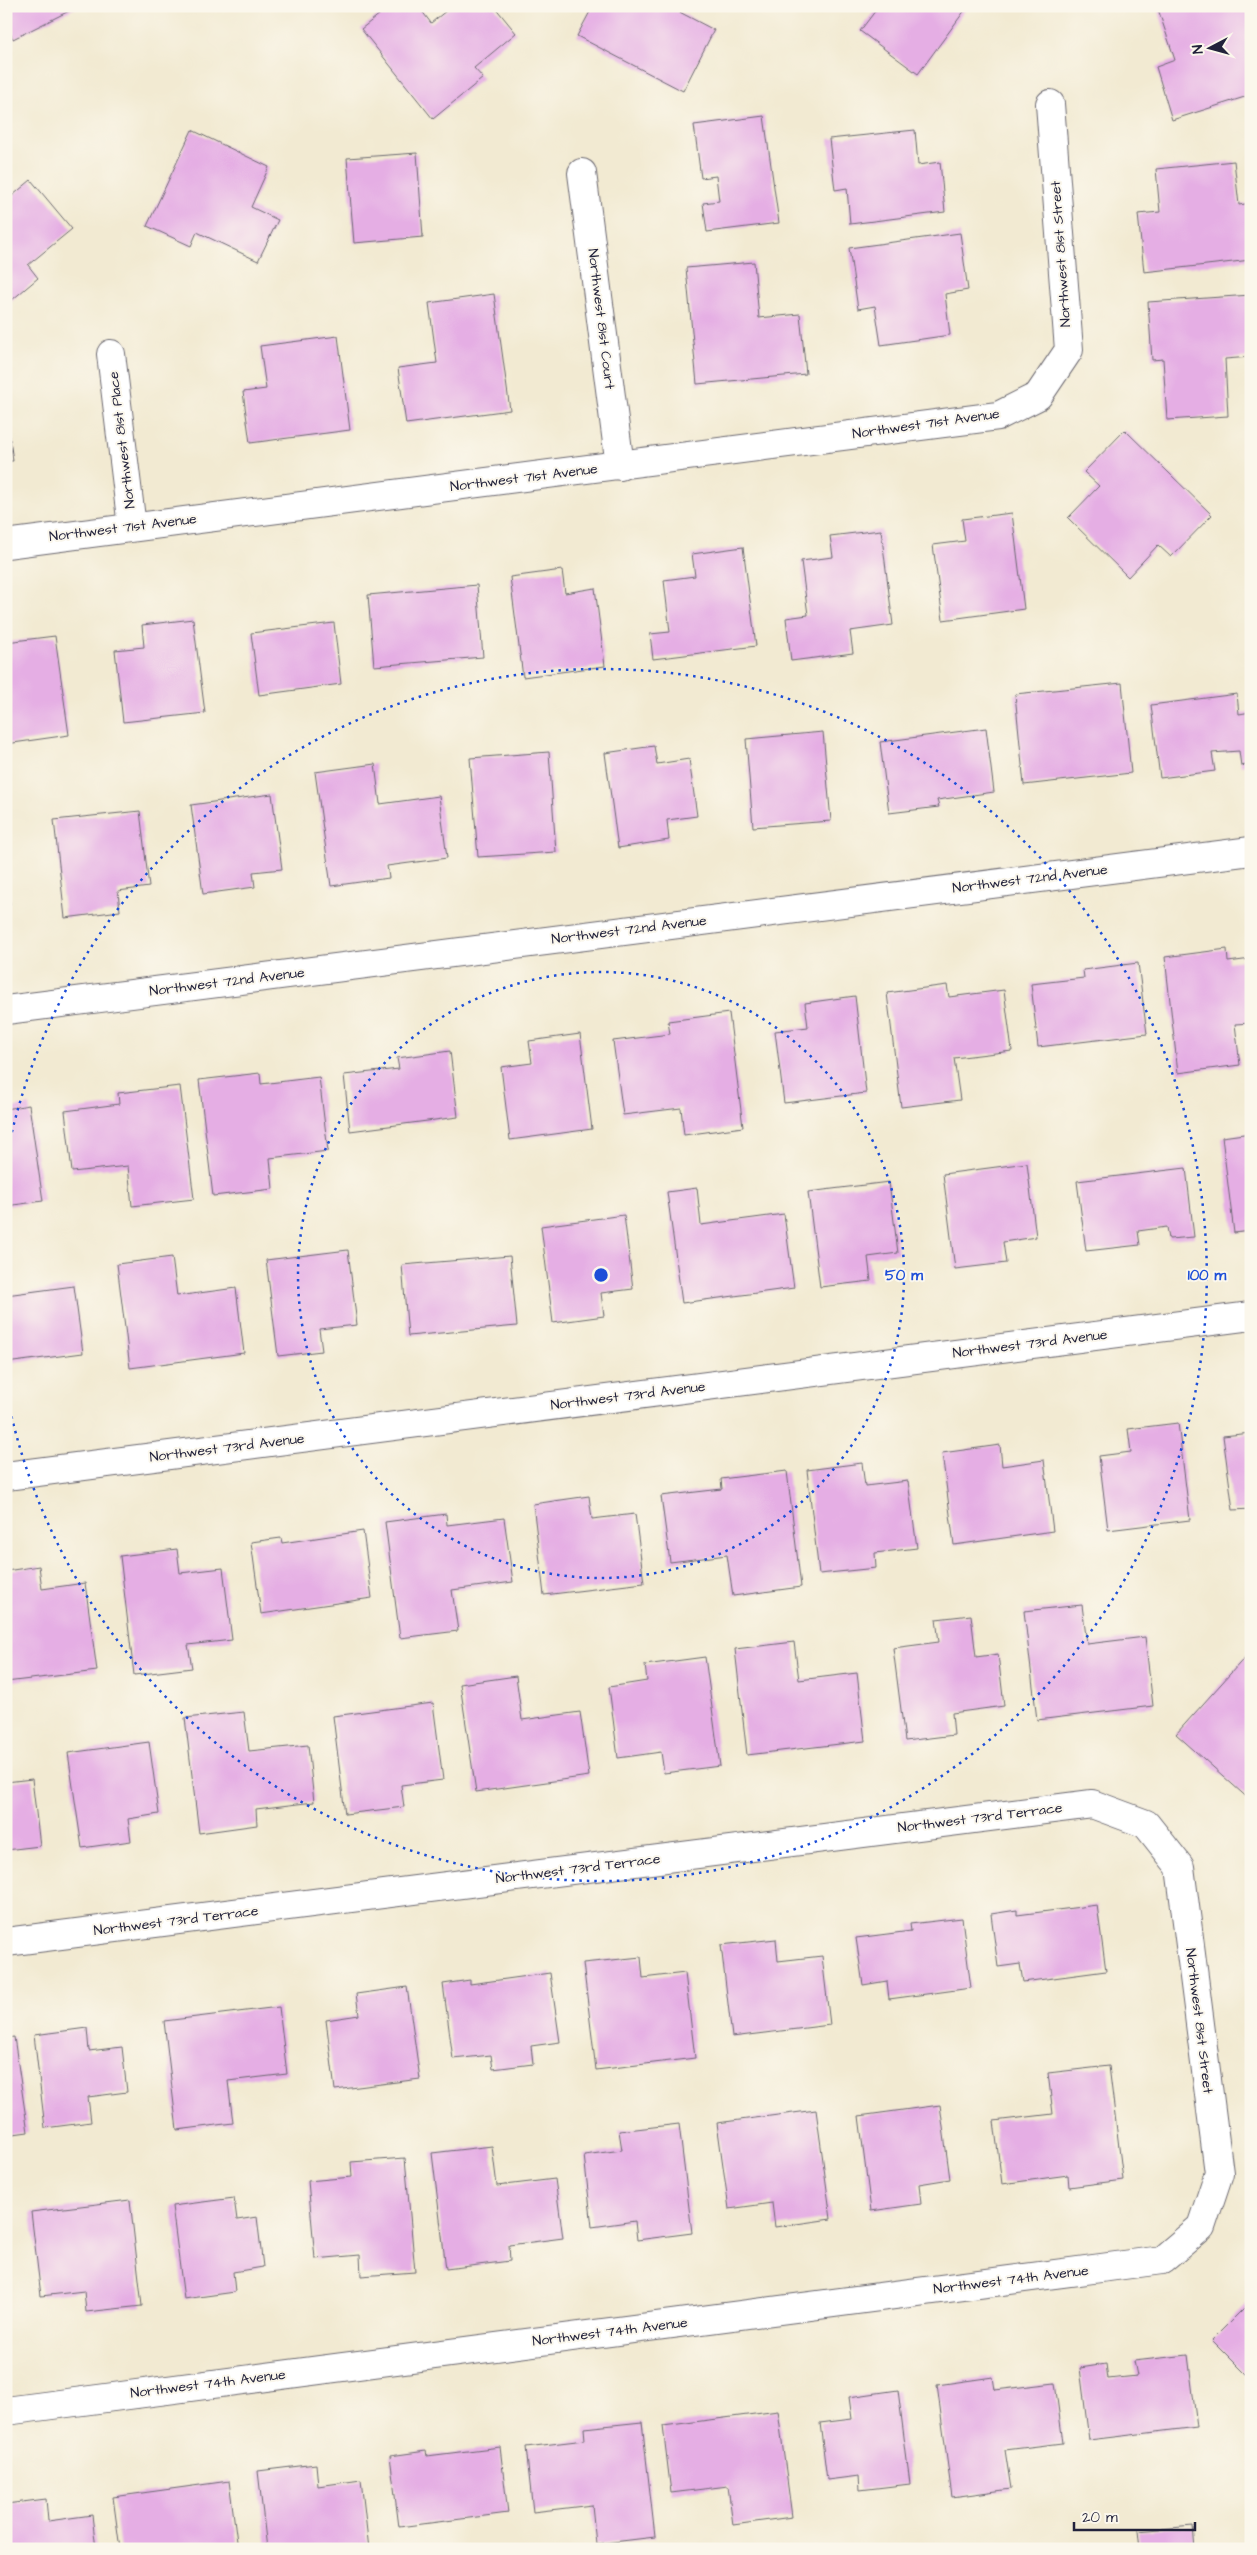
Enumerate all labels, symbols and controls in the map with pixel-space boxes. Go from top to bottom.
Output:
north arrow [1184,22,1234,72]
text: N [1188,44,1208,55]
street label: Northwest 81st Street [1046,180,1076,328]
street label: Northwest 81st Court [582,248,620,391]
street label: Northwest 81st Place [104,370,140,510]
street label: Northwest 71st Avenue [851,404,1001,444]
street label: Northwest 71st Avenue [449,459,599,497]
street label: Northwest 71st Avenue [48,509,198,547]
street label: Northwest 72nd Avenue [951,860,1109,898]
street label: Northwest 72nd Avenue [550,911,708,949]
street label: Northwest 72nd Avenue [148,963,306,1001]
text: 50 m [885,1265,923,1286]
text: 100 m [1188,1265,1227,1286]
centre of rings [592,1266,610,1284]
street label: Northwest 73rd Avenue [951,1325,1109,1363]
street label: Northwest 73rd Avenue [549,1377,707,1415]
street label: Northwest 73rd Avenue [148,1429,306,1467]
street label: Northwest 73rd Terrace [897,1798,1064,1838]
street label: Northwest 73rd Terrace [495,1849,662,1889]
street label: Northwest 73rd Terrace [93,1901,260,1941]
street label: Northwest 81st Street [1180,1947,1218,2095]
street label: Northwest 74th Avenue [932,2261,1090,2299]
street label: Northwest 74th Avenue [531,2313,689,2351]
street label: Northwest 74th Avenue [129,2365,287,2403]
scale bar [1074,2500,1196,2532]
text: 20 m [1082,2507,1118,2528]

